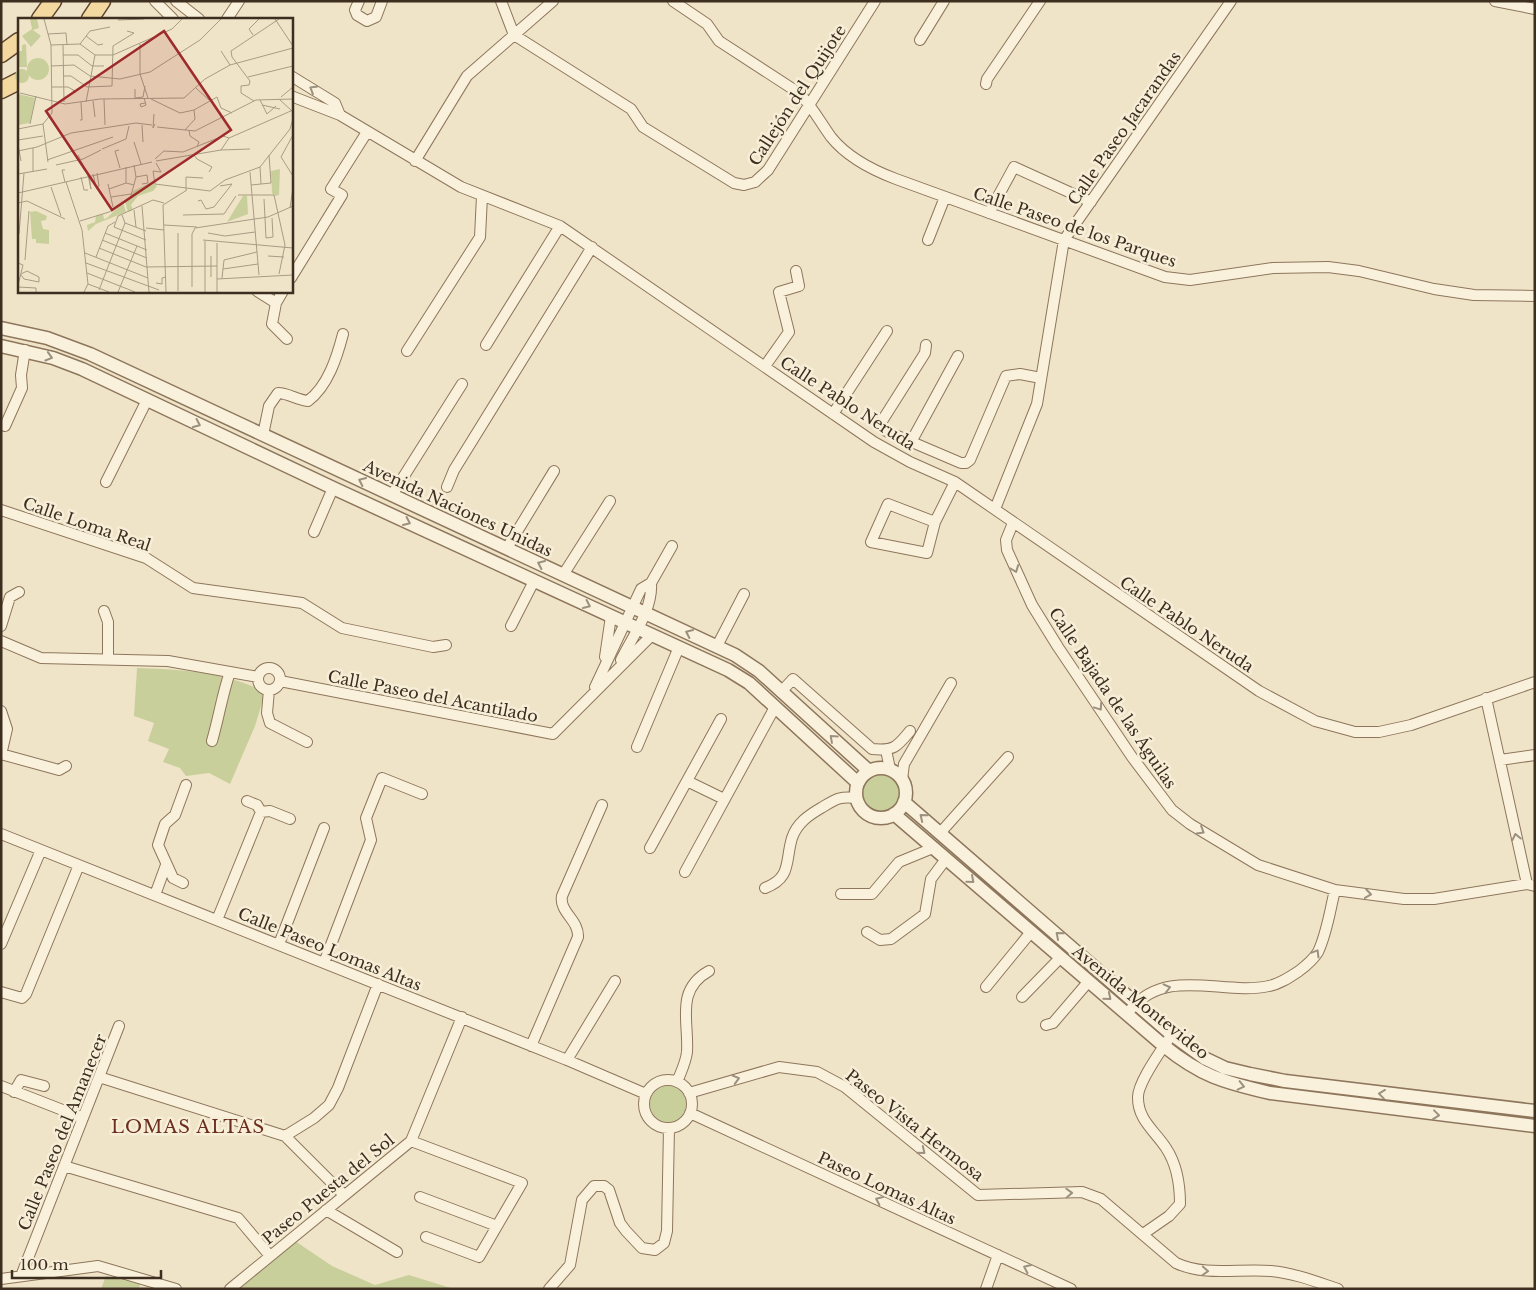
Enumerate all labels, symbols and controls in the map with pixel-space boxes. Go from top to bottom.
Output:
inset map [18,18,292,292]
street label: Callejón del Quijote [744,21,850,169]
street label: Calle Paseo Jacarandas [1063,47,1185,209]
one-way arrow [309,86,318,96]
street label: Calle Paseo de los Parques [971,183,1179,271]
one-way arrow [44,351,52,361]
street label: Calle Pablo Neruda [777,352,920,454]
one-way arrow [192,417,201,428]
street label: Avenida Naciones Unidas [359,455,556,561]
one-way arrow [358,477,367,487]
street label: Calle Loma Real [20,493,154,555]
one-way arrow [402,516,411,527]
one-way arrow [537,560,546,571]
one-way arrow [1009,564,1019,572]
street label: Calle Pablo Neruda [1116,572,1258,676]
one-way arrow [582,598,591,609]
street label: Calle Bajada de las Águilas [1045,604,1181,792]
one-way arrow [685,629,694,639]
street label: Calle Paseo del Acantilado [326,666,540,726]
one-way arrow [1093,701,1102,711]
one-way arrow [829,735,838,744]
one-way arrow [920,815,929,823]
one-way arrow [1196,825,1205,835]
one-way arrow [1512,832,1522,841]
one-way arrow [965,874,974,883]
one-way arrow [1364,888,1372,899]
street label: Calle Paseo Lomas Altas [235,903,425,995]
one-way arrow [1056,933,1065,941]
street label: Avenida Montevideo [1068,940,1213,1063]
one-way arrow [1310,949,1320,958]
one-way arrow [1162,983,1171,994]
one-way arrow [1102,991,1111,1000]
street label: Calle Paseo del Amanecer [13,1031,111,1233]
street label: Paseo Vista Hermosa [842,1065,988,1185]
one-way arrow [732,1075,740,1085]
one-way arrow [1236,1080,1245,1091]
one-way arrow [1378,1089,1386,1100]
one-way arrow [1432,1109,1440,1120]
district label: LOMAS ALTAS [111,1116,265,1138]
street label: Paseo Puesta del Sol [258,1130,398,1248]
one-way arrow [917,1145,926,1154]
street label: Paseo Lomas Altas [815,1147,959,1229]
one-way arrow [1066,1187,1074,1198]
one-way arrow [875,1196,884,1207]
scale bar [12,1248,161,1280]
text: 100 m [20,1255,69,1274]
one-way arrow [1023,1264,1032,1275]
one-way arrow [1202,1265,1210,1276]

